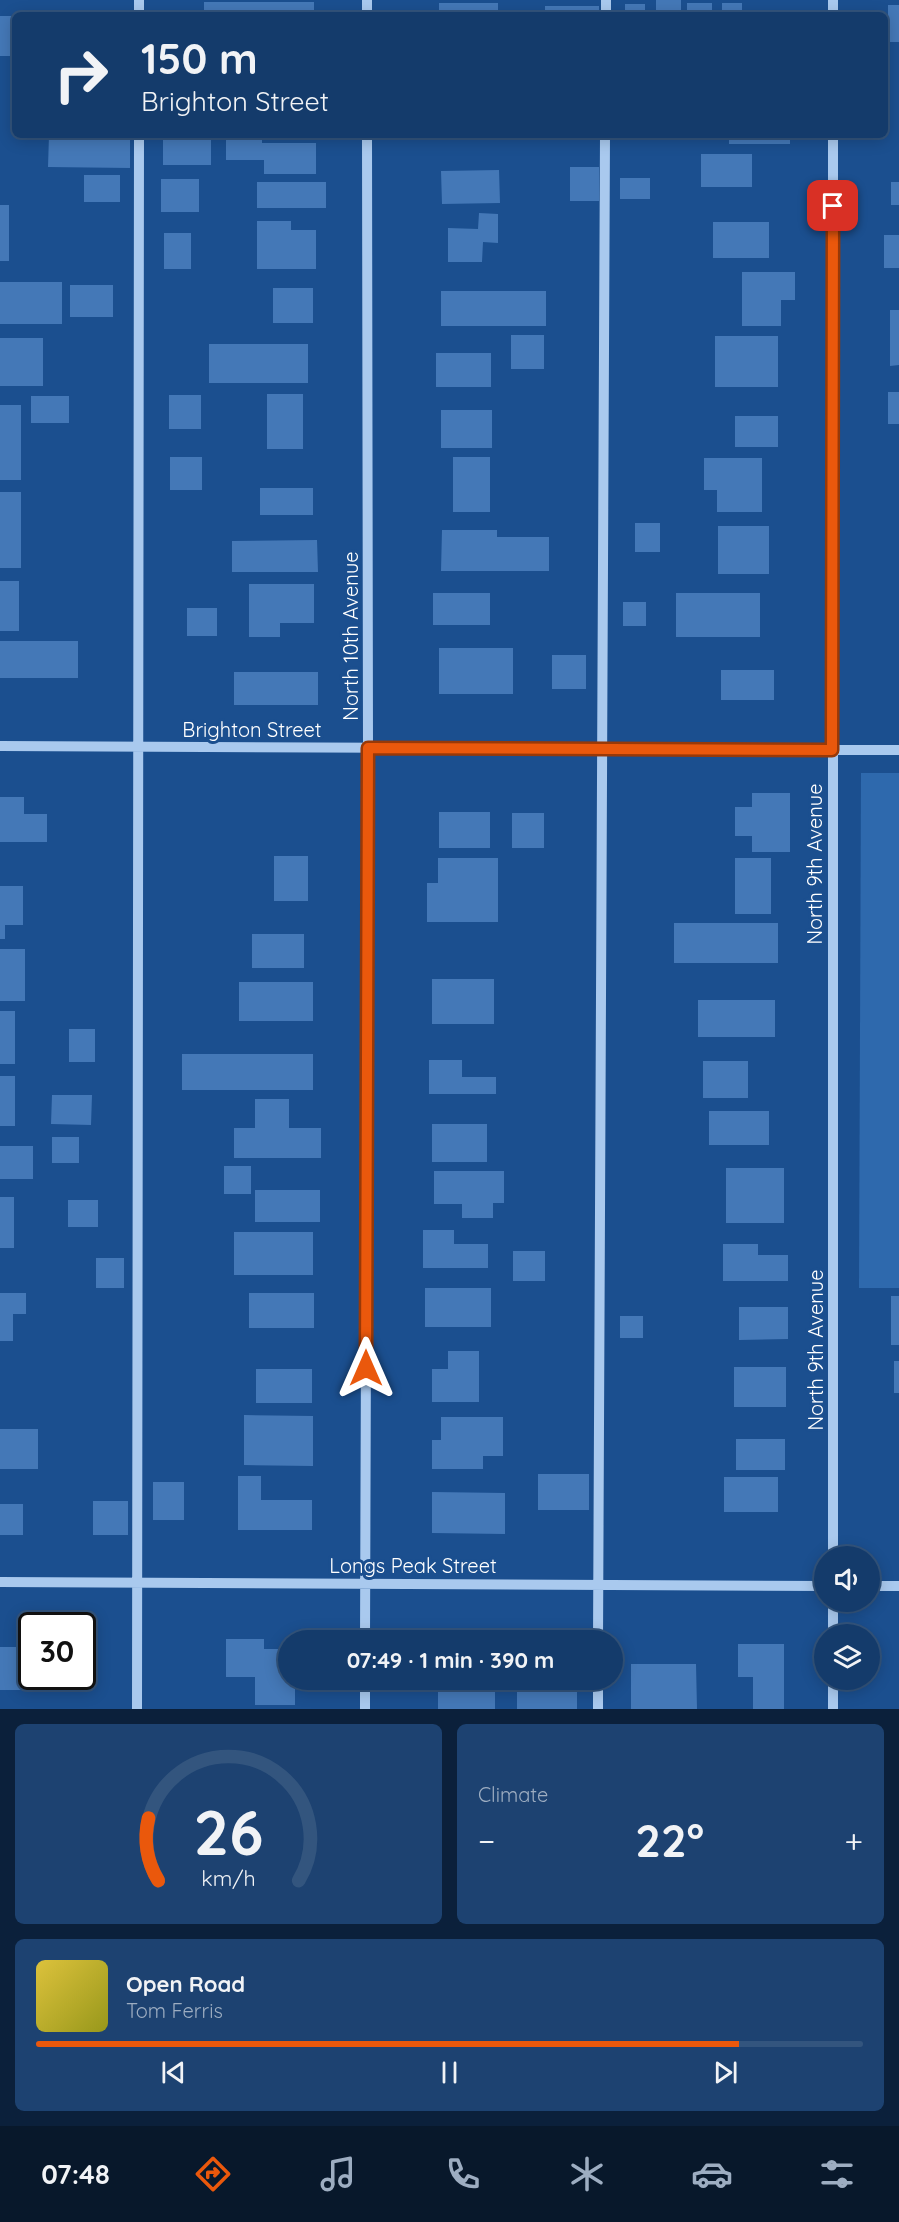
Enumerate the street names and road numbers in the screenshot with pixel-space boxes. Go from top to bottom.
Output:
street label: North 10th Avenue [338,551,363,721]
street label: Brighton Street [182,717,322,742]
street label: North 9th Avenue [802,783,827,945]
street label: North 9th Avenue [803,1269,828,1431]
street label: Longs Peak Street [329,1553,497,1578]

